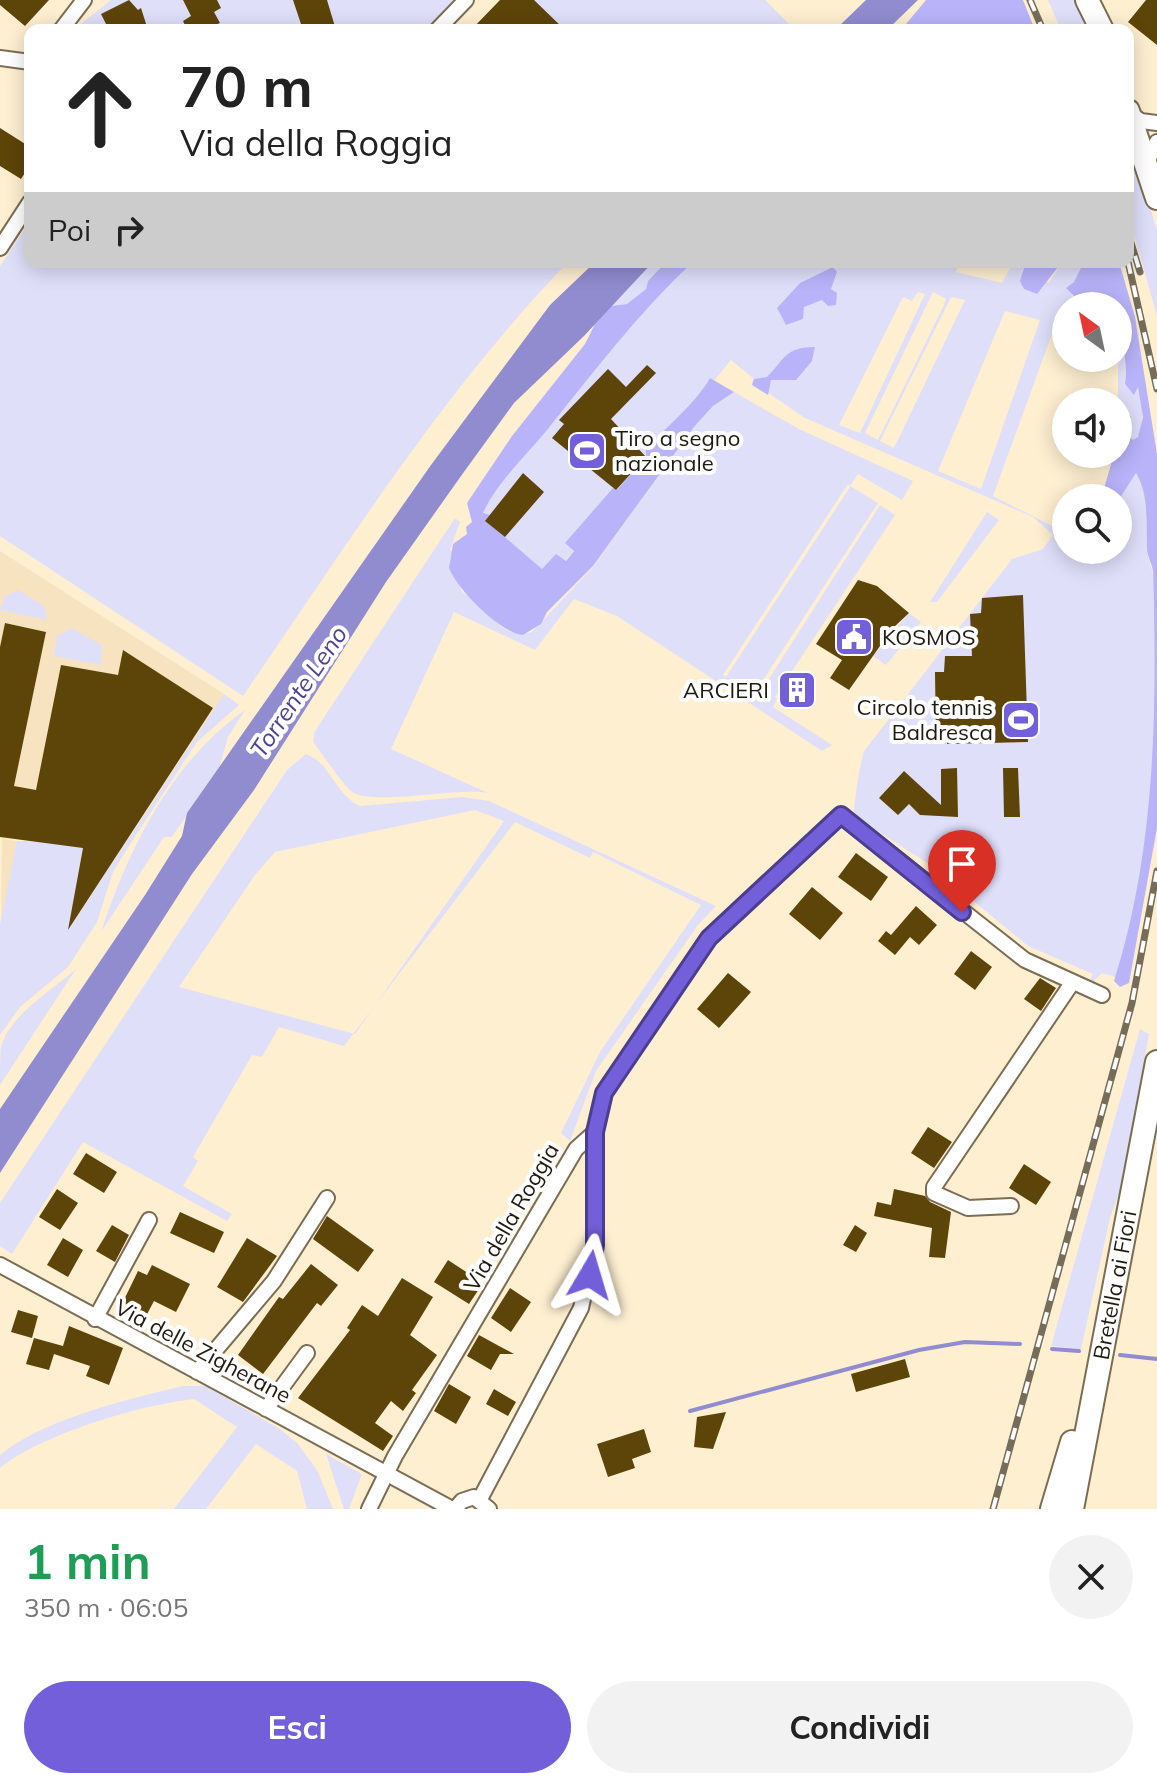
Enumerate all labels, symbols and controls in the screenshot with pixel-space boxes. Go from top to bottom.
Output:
text: 70 m [180,51,313,121]
icon: ahead [48,56,152,160]
text: Via della Roggia [180,120,453,165]
icon: right [107,208,151,252]
text: Poi [48,211,91,249]
north arrow [1052,292,1132,372]
map controls [1052,292,1132,564]
button: sound [1052,388,1132,468]
place label: Tiro a segno nazionale [615,424,740,477]
sports icon: Tiro a segno nazionale [566,430,608,472]
button: search [1052,484,1132,564]
public building icon: KOSMOS [833,616,875,658]
water label: Torrente Leno [243,620,353,763]
place label: KOSMOS [882,623,976,651]
building icon: ARCIERI [776,669,818,711]
place label: ARCIERI [683,676,769,704]
place label: Circolo tennis Baldresca [857,693,993,746]
sports icon: Circolo tennis Baldresca [1000,699,1042,741]
pin [928,830,996,912]
icon: arrive [940,842,984,886]
street label: Via della Roggia [457,1138,565,1296]
street label: Bretella ai Fiori [1087,1208,1142,1362]
position arrow [548,1233,632,1317]
street label: Via delle Zigherane [110,1293,296,1409]
text: 1 min [24,1531,151,1591]
button: close [1049,1535,1133,1619]
text: 350 m · 06:05 [24,1591,188,1624]
button: Esci [24,1681,571,1773]
button: Condividi [587,1681,1133,1773]

